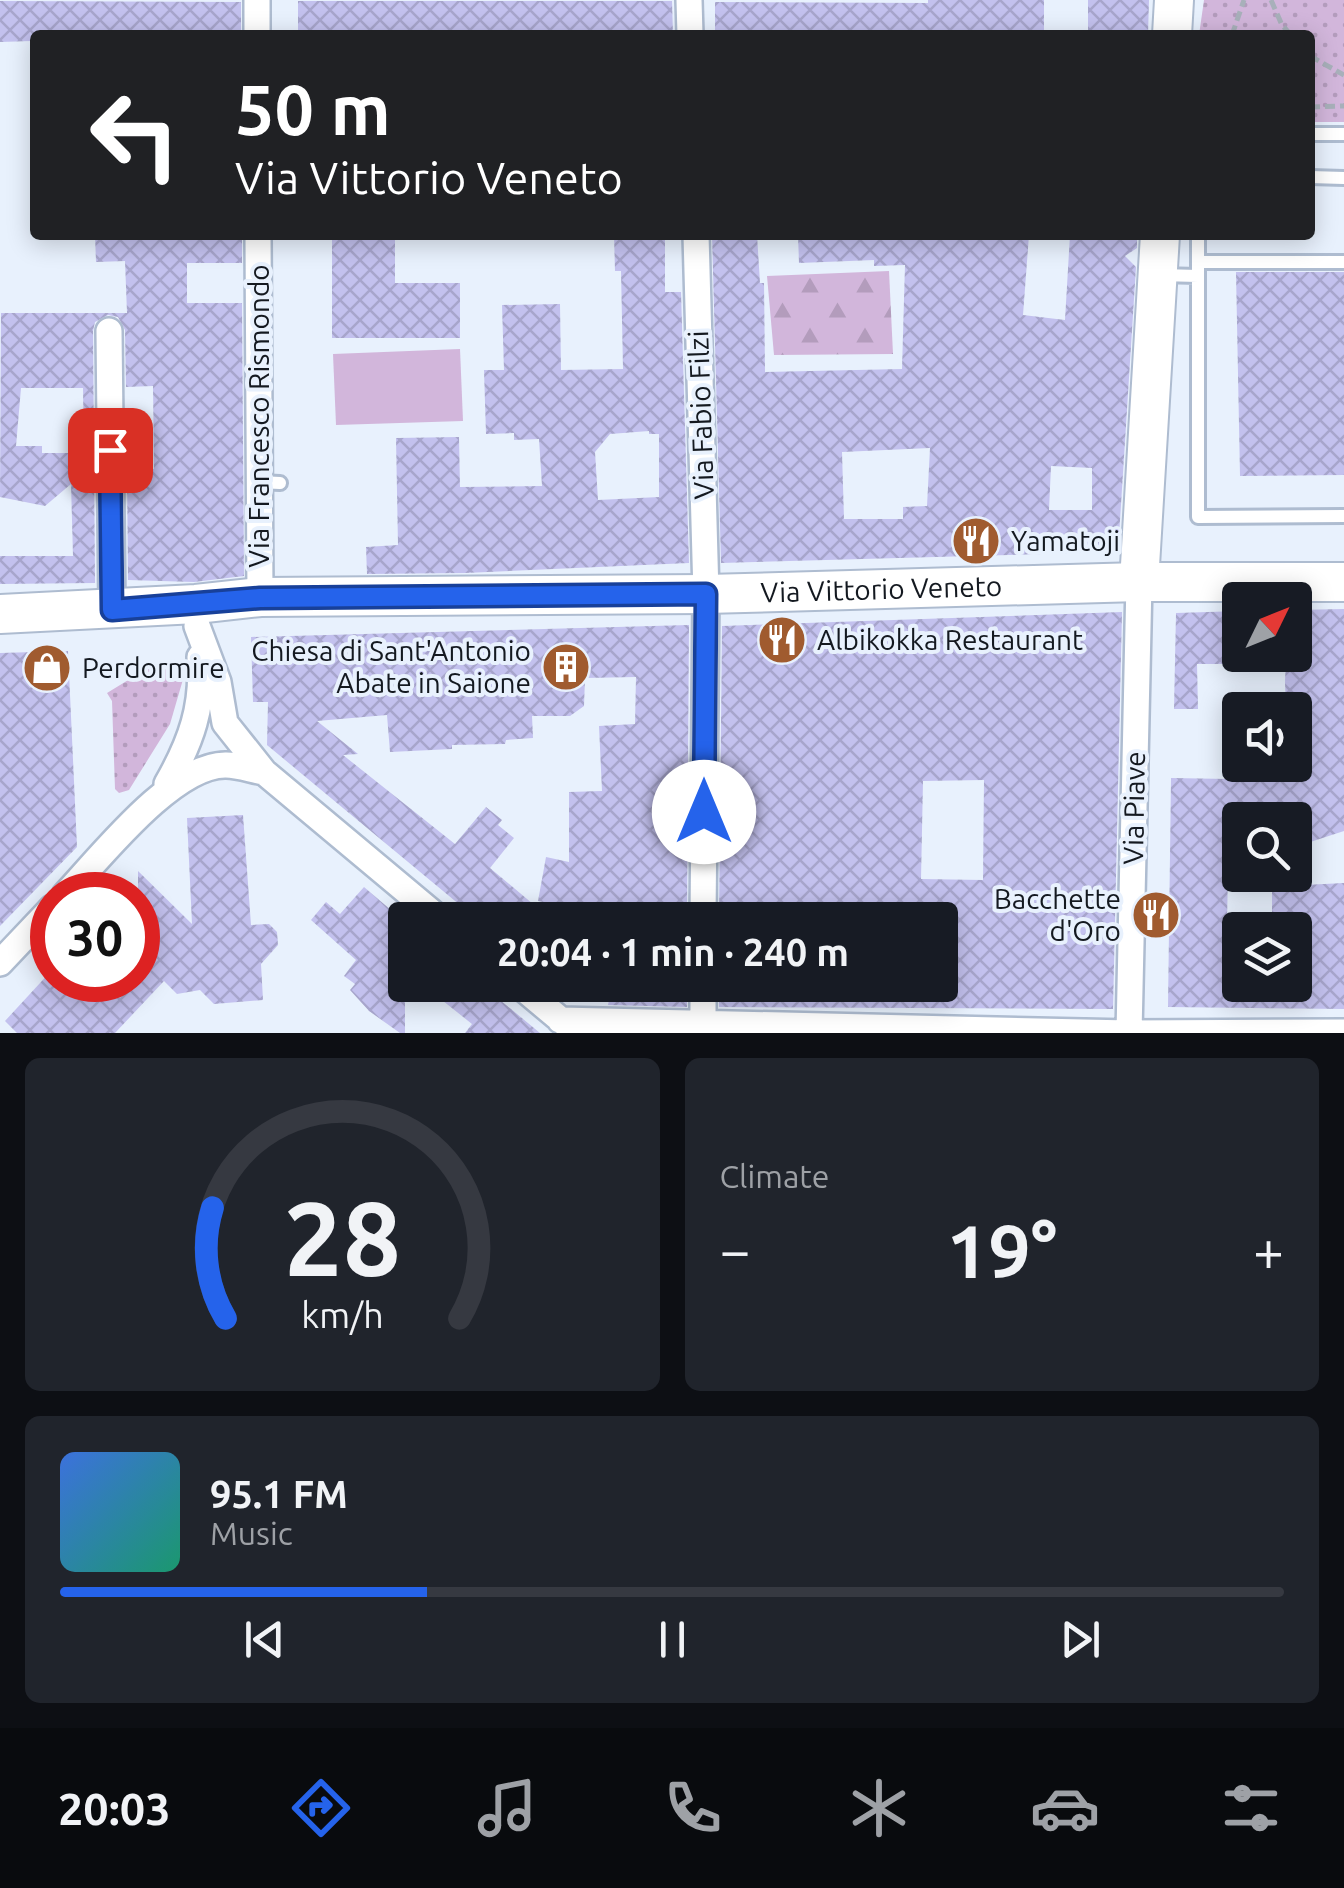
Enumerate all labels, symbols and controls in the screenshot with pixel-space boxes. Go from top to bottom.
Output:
icon: left [70,70,200,200]
text: 50 m [235,70,391,148]
text: Via Vittorio Veneto [235,152,623,203]
street label: Via Francesco Rismondo [243,264,274,568]
street label: Via Fabio Filzi [682,330,719,500]
pin [68,408,153,493]
icon: arrive [83,423,138,478]
restaurant icon: Yamatoji [950,515,1002,567]
place label: Yamatoji [1011,525,1120,556]
street label: Via Vittorio Veneto [760,570,1002,607]
north arrow [1222,582,1312,672]
map controls [1222,582,1312,1002]
restaurant icon: Albikokka Restaurant [756,614,808,666]
place label: Albikokka Restaurant [817,624,1083,655]
place label: Chiesa di Sant'Antonio Abate in Saione [251,635,531,698]
building icon: Chiesa di Sant'Antonio Abate in Saione [540,641,592,693]
shop icon: Perdormire [21,642,73,694]
place label: Perdormire [82,652,225,683]
button: sound [1222,692,1312,782]
street label: Via Piave [1117,751,1150,865]
position arrow [652,760,756,864]
button: search [1222,802,1312,892]
speed limit sign: 30 [30,872,160,1002]
place label: Bacchette d'Oro [994,883,1121,946]
restaurant icon: Bacchette d'Oro [1130,889,1182,941]
button: layers [1222,912,1312,1002]
text: 20:04 · 1 min · 240 m [497,931,849,973]
text: Climate [720,1158,830,1194]
text: 28 [284,1179,401,1296]
text: 19° [946,1208,1057,1292]
text: − [720,1219,751,1280]
text: + [1253,1219,1284,1280]
text: km/h [301,1295,384,1335]
text: 95.1 FM [210,1473,348,1515]
text: Music [210,1515,293,1551]
icon: previous [237,1612,292,1667]
icon: pause [645,1612,700,1667]
icon: next [1053,1612,1108,1667]
icon: directions [286,1773,356,1843]
icon: music [472,1773,542,1843]
icon: phone [658,1773,728,1843]
icon: climate [844,1773,914,1843]
icon: car [1030,1773,1100,1843]
icon: filters [1216,1773,1286,1843]
text: 20:03 [58,1783,171,1834]

